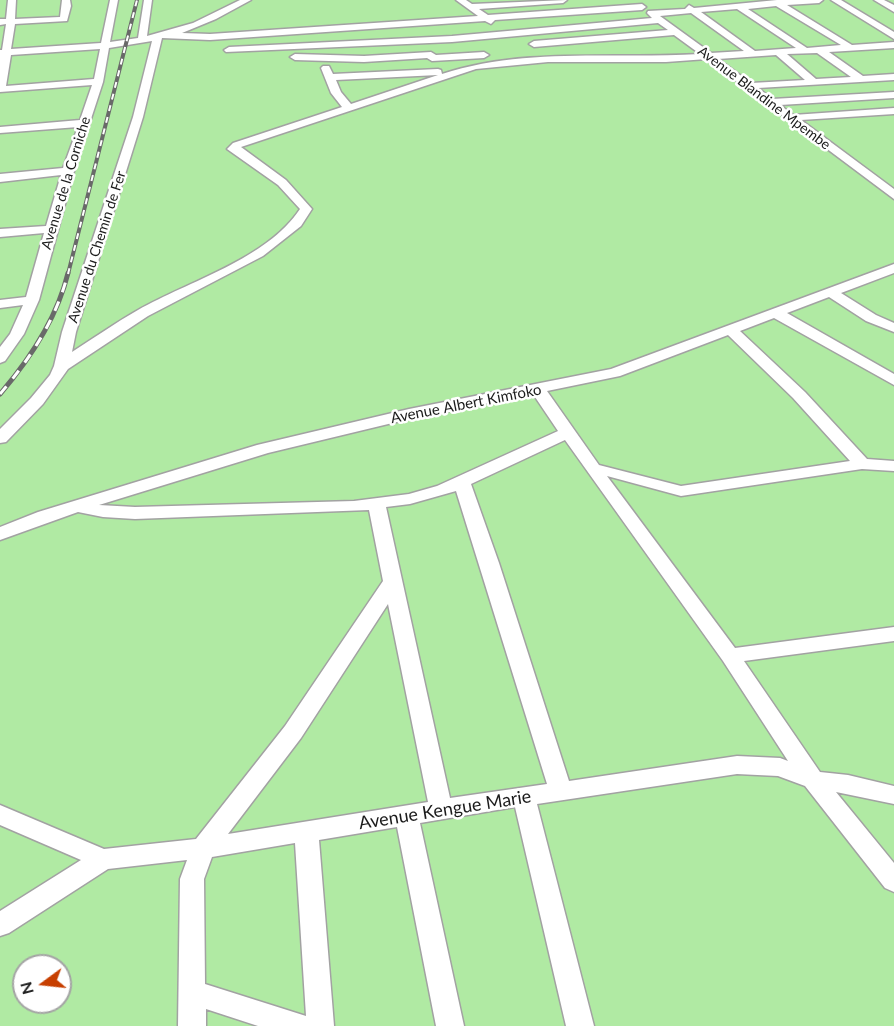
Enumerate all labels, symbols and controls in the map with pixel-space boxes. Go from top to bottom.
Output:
street label: Avenue Blandine Mpembe [694,43,834,153]
street label: Avenue de la Corniche [38,115,94,251]
street label: Avenue du Chemin de Fer [65,169,129,325]
street label: Avenue Albert Kimfoko [389,381,543,427]
street label: Avenue Kengue Marie [357,786,533,834]
north arrow [12,954,72,1014]
text: N [15,980,37,997]

